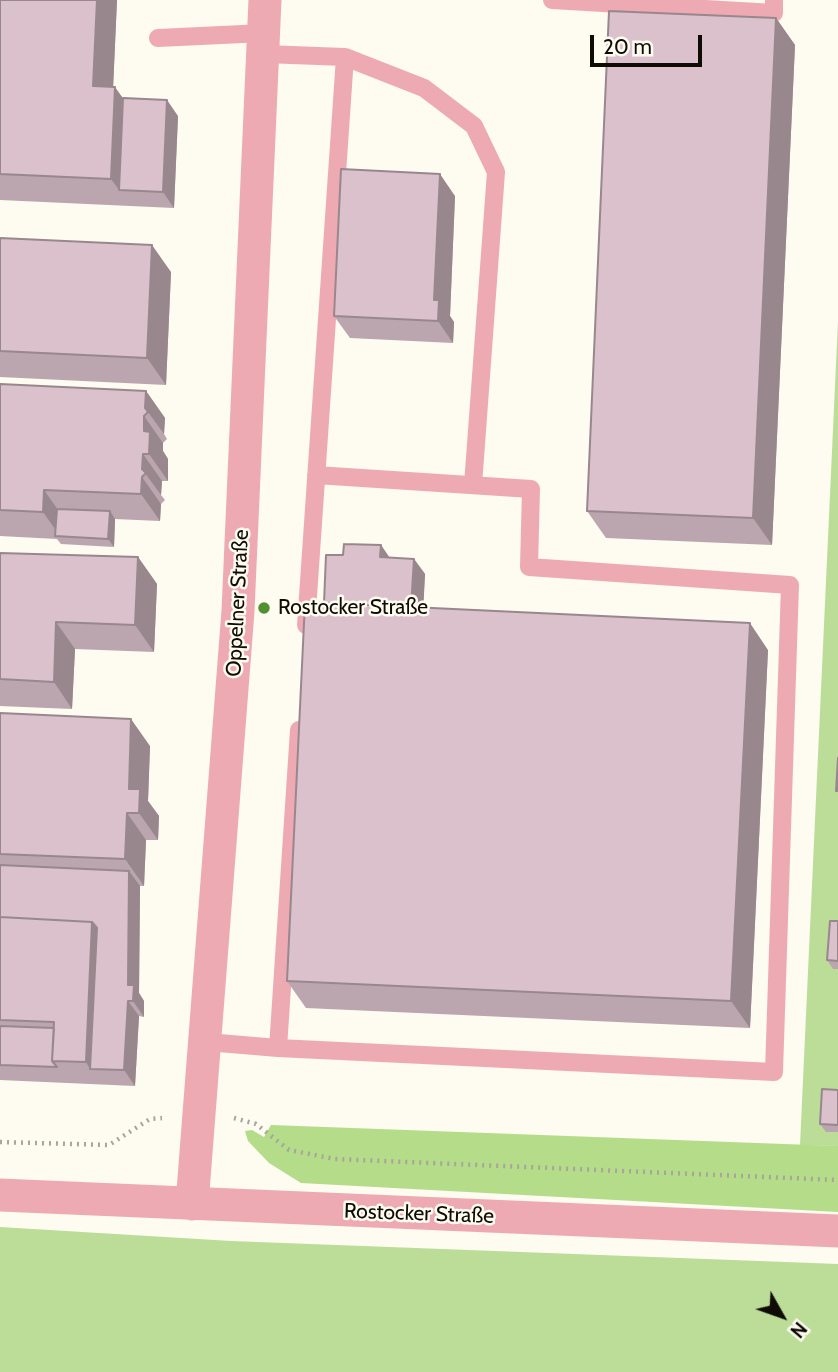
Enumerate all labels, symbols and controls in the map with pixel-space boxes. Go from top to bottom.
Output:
scale bar [593,21,705,65]
text: 20 m [603,34,652,59]
street label: Oppelner Straße [222,529,254,677]
place label: Rostocker Straße [278,595,428,621]
marker: Rostocker Straße [256,600,272,616]
street label: Rostocker Straße [344,1199,494,1229]
north arrow [747,1281,817,1351]
text: N [785,1317,812,1342]

